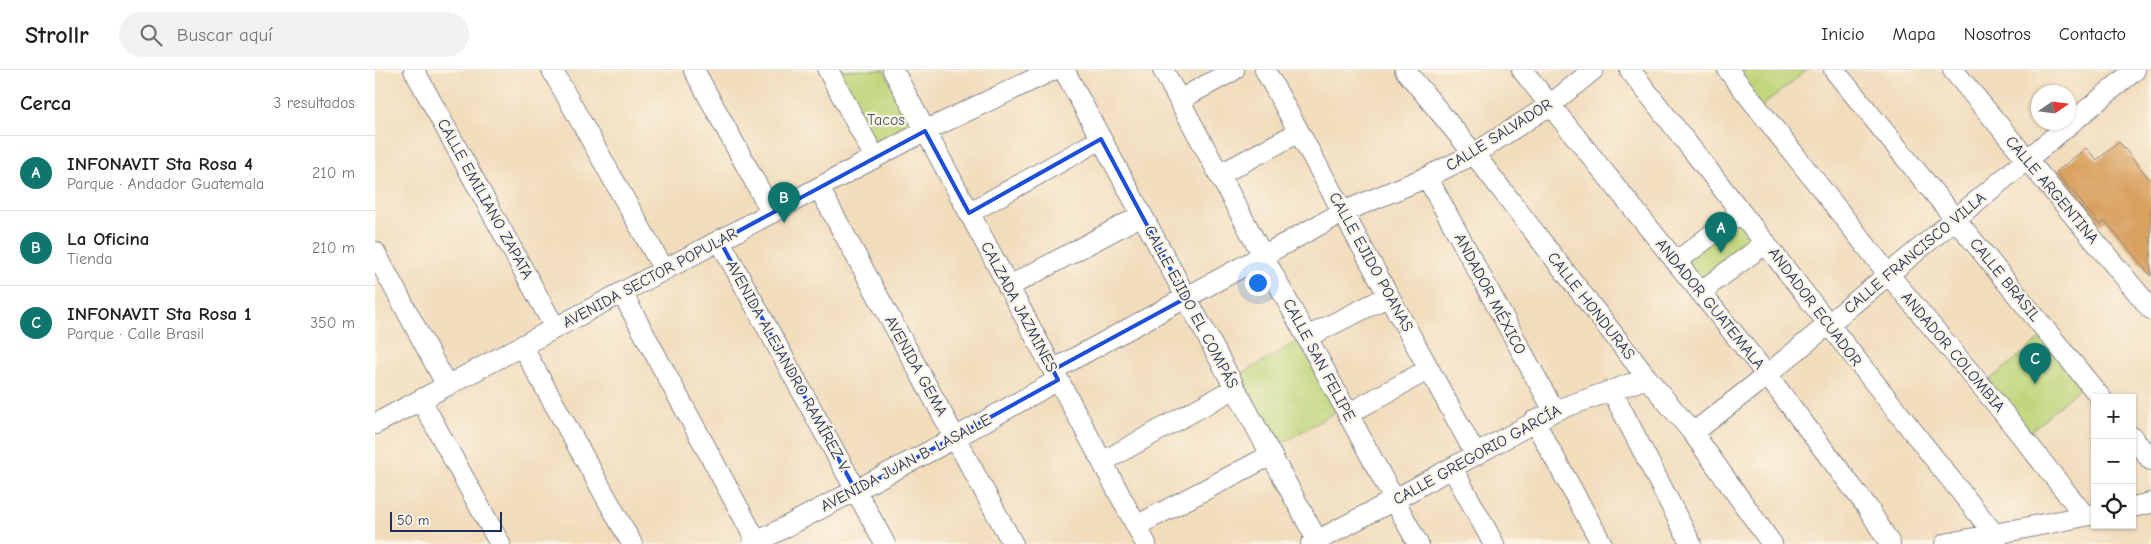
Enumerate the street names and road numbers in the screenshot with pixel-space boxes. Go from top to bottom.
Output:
street label: CALLE SALVADOR [1443,95,1556,175]
street label: CALLE EMILIANO ZAPATA [433,116,537,282]
street label: CALLE ARGENTINA [2002,132,2102,248]
street label: CALLE EJIDO POANAS [1325,189,1417,335]
street label: CALLE FRANCISCO VILLA [1841,189,1989,317]
street label: CALLE EJIDO EL COMPÁS [1140,222,1243,392]
street label: AVENIDA SECTOR POPULAR [560,224,741,332]
street label: ANDADOR MÉXICO [1451,230,1530,358]
street label: ANDADOR GUATEMALA [1652,235,1768,373]
street label: CALLE BRASIL [1966,235,2044,325]
street label: CALZADA JAZMINES [977,239,1061,375]
street label: ANDADOR ECUADOR [1765,244,1866,370]
street label: CALLE HONDURAS [1543,249,1639,363]
street label: AVENIDA ALEJANDRO RAMÍREZ V. [722,256,855,475]
street label: ANDADOR COLOMBIA [1898,288,2008,416]
street label: CALLE SAN FELIPE [1279,296,1359,425]
street label: AVENIDA GEMA [881,313,951,419]
street label: CALLE GREGORIO GARCÍA [1390,400,1564,509]
street label: AVENIDA JUAN B. LASALLE [818,410,995,516]

